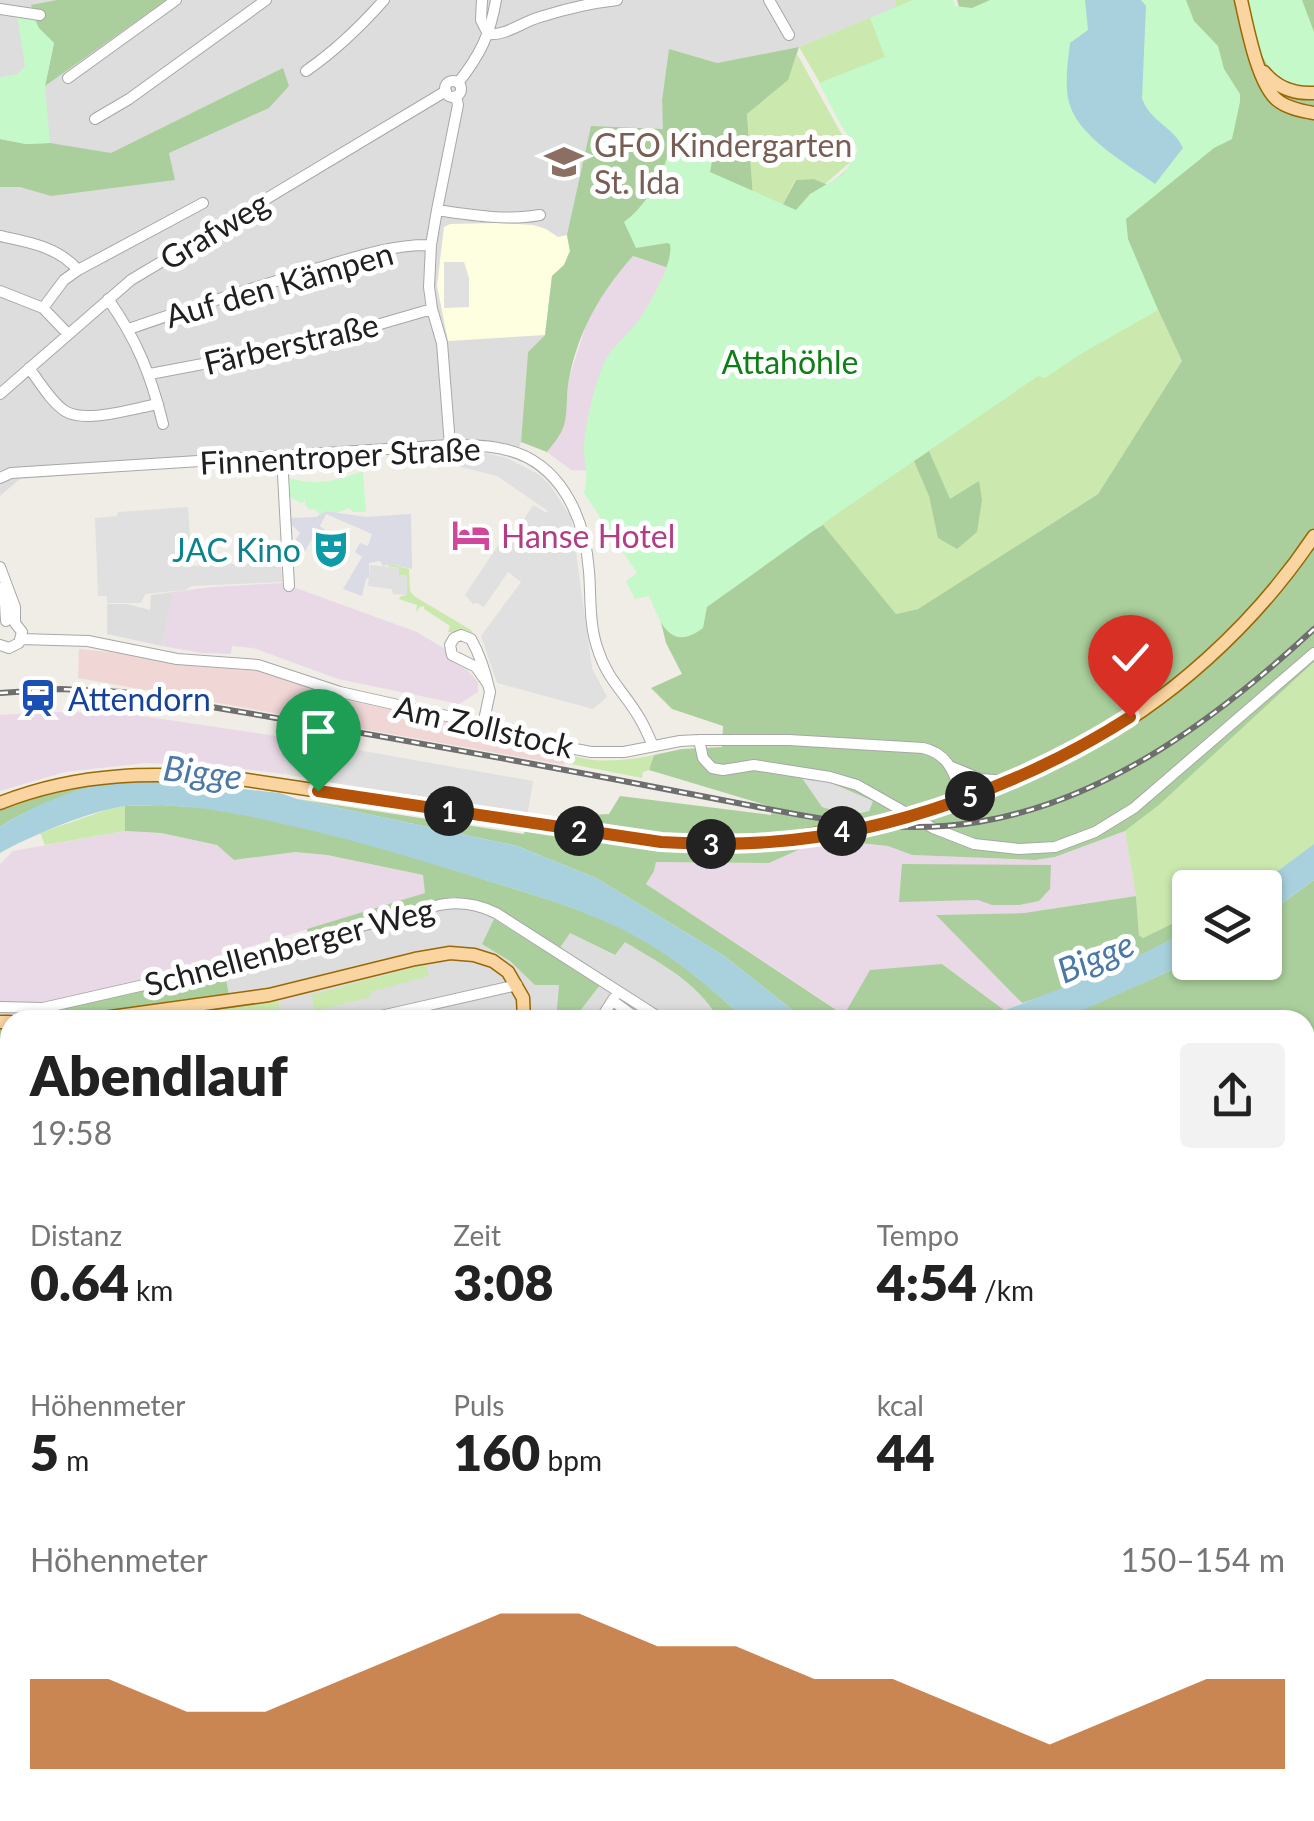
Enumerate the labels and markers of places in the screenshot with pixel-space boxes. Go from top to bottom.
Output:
place label: GFO Kindergarten St. Ida [594,125,852,201]
school or university icon: GFO Kindergarten St. Ida [543,141,585,183]
hotel icon: Hanse Hotel [450,514,492,556]
place label: Hanse Hotel [501,516,675,555]
theatre icon: JAC Kino [310,528,352,570]
place label: JAC Kino [172,530,301,569]
pin [1088,615,1173,718]
station icon: Attendorn [17,677,59,719]
place label: Attendorn [68,679,211,718]
pin [276,689,361,792]
pin: 5 [945,771,995,821]
pin: 1 [424,786,474,836]
pin: 2 [554,806,604,856]
pin: 4 [817,806,867,856]
pin: 3 [686,819,736,869]

